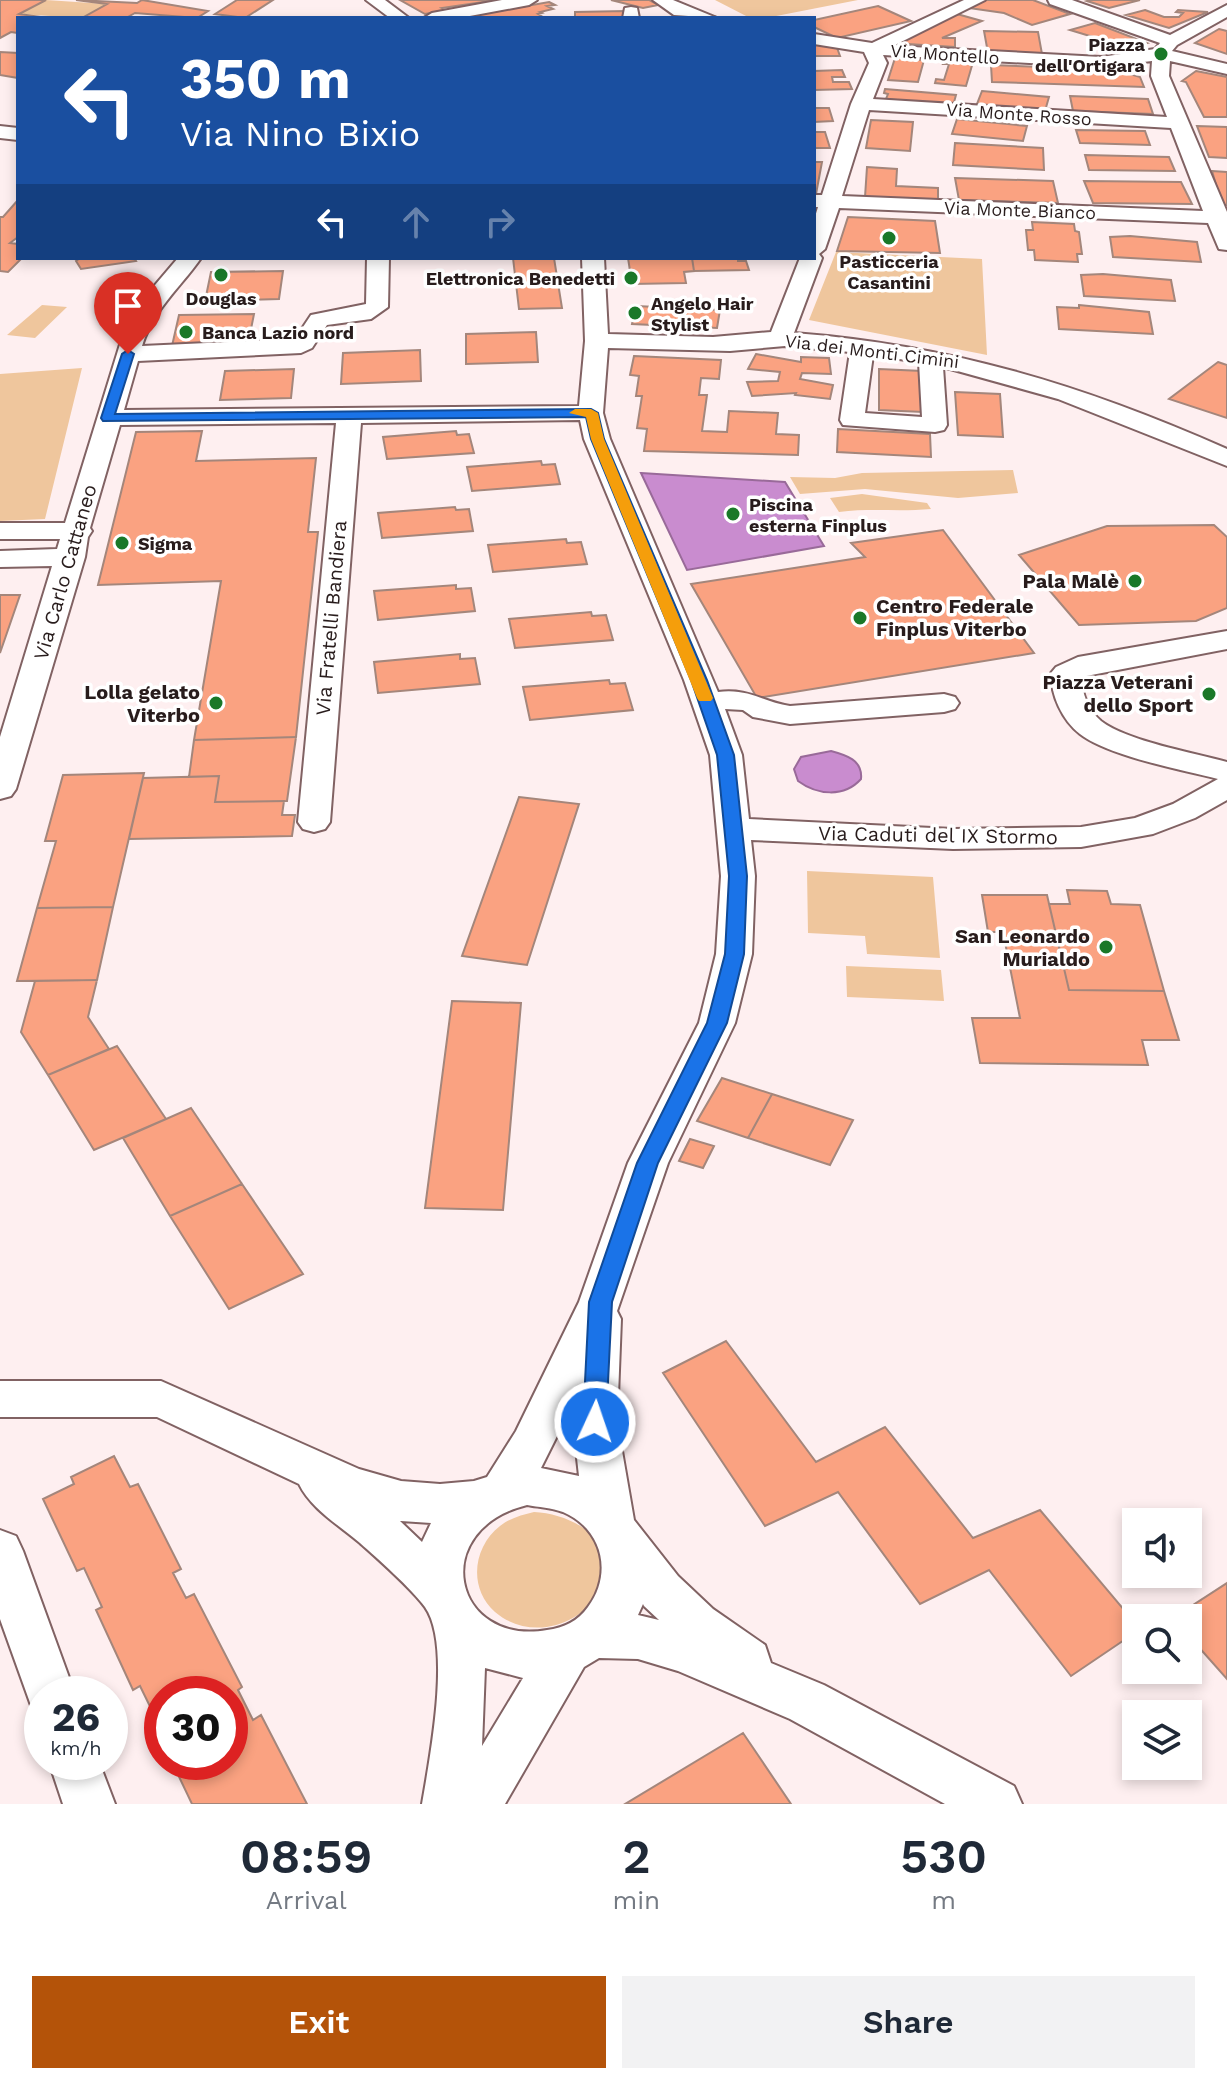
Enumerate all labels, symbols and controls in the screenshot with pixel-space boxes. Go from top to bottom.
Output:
place label: Piazza dell'Ortigara [1035,34,1146,76]
street label: Via Montello [890,40,1000,68]
marker: Piazza dell'Ortigara [1152,45,1170,63]
text: 350 m [180,46,351,112]
icon: left [48,48,152,152]
street label: Via Monte Rosso [946,98,1092,130]
text: Via Nino Bixio [180,113,420,155]
street label: Via Monte Bianco [944,197,1096,223]
icon: left [310,200,354,244]
icon: ahead [394,200,438,244]
icon: right [478,200,522,244]
marker: Pasticceria Casantini [880,229,898,247]
place label: Pasticceria Casantini [839,251,939,293]
marker: Douglas [212,266,230,284]
place label: Elettronica Benedetti [426,268,615,289]
marker: Elettronica Benedetti [622,269,640,287]
pin [94,272,162,354]
icon: arrive [106,284,150,328]
place label: Douglas [186,288,257,309]
place label: Angelo Hair Stylist [651,293,754,335]
marker: Angelo Hair Stylist [626,304,644,322]
place label: Banca Lazio nord [202,322,354,343]
marker: Banca Lazio nord [177,323,195,341]
street label: Via dei Monti Cimini [784,330,960,372]
street label: Via Carlo Cattaneo [28,481,102,663]
place label: Piscina esterna Finplus [749,494,887,536]
marker: Piscina esterna Finplus [724,505,742,523]
street label: Via Fratelli Bandiera [311,519,351,717]
place label: Sigma [138,533,193,554]
marker: Sigma [113,534,131,552]
place label: Pala Malè [1022,569,1119,593]
marker: Pala Malè [1126,572,1144,590]
place label: Centro Federale Finplus Viterbo [876,594,1034,641]
marker: Centro Federale Finplus Viterbo [851,609,869,627]
place label: Piazza Veterani dello Sport [1042,670,1193,717]
place label: Lolla gelato Viterbo [84,680,200,727]
marker: Piazza Veterani dello Sport [1200,685,1218,703]
marker: Lolla gelato Viterbo [207,694,225,712]
street label: Via Caduti del IX Stormo [818,821,1058,849]
place label: San Leonardo Murialdo [955,924,1090,971]
marker: San Leonardo Murialdo [1097,938,1115,956]
position arrow [553,1380,637,1464]
map controls [1122,1508,1202,1780]
button: sound [1122,1508,1202,1588]
button: search [1122,1604,1202,1684]
speed limit sign: 30 [144,1676,248,1780]
text: 26 [52,1694,100,1741]
button: layers [1122,1700,1202,1780]
text: km/h [50,1736,102,1760]
text: 08:59 [240,1828,372,1885]
text: 2 [622,1828,651,1885]
text: 530 [900,1828,987,1885]
text: Arrival [266,1885,347,1915]
text: min [612,1885,660,1915]
text: m [931,1885,956,1915]
button: Exit [32,1976,606,2068]
button: Share [622,1976,1195,2068]

